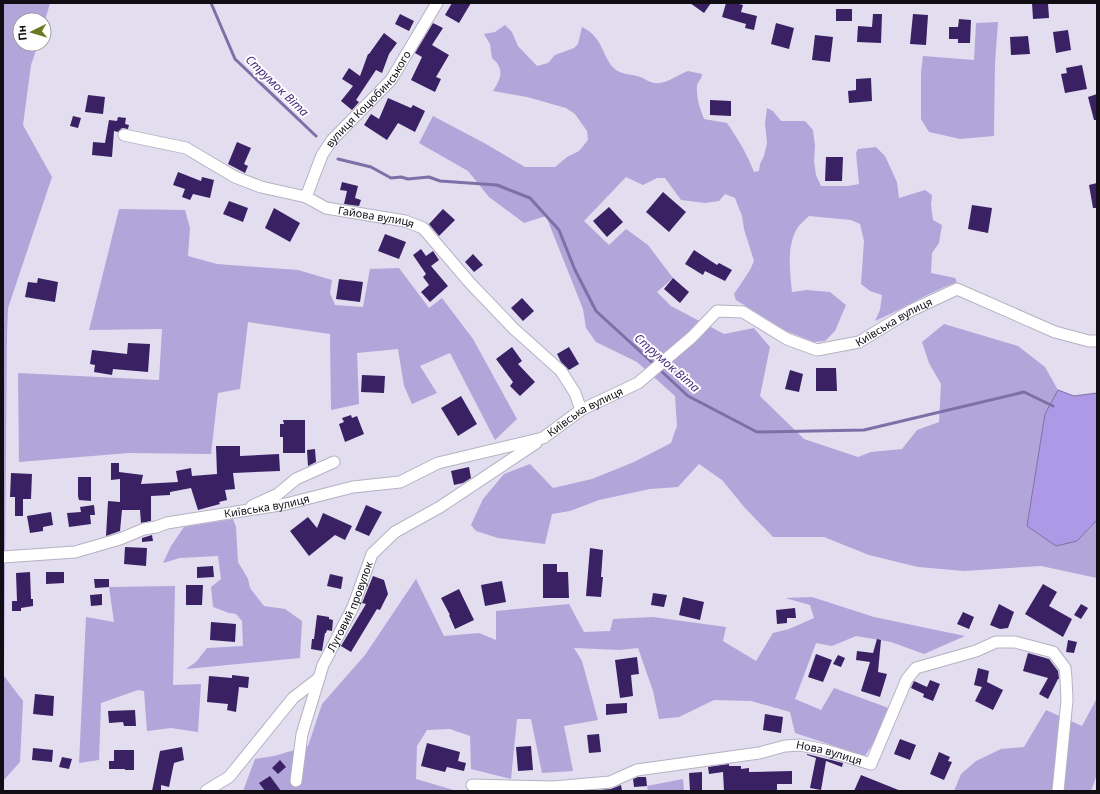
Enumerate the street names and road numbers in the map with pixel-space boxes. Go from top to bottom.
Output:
street label: вулиця Коцюбинського [321,48,414,150]
street label: Гайова вулиця [337,202,417,231]
street label: Київська вулиця [852,294,934,350]
street label: Київська вулиця [544,383,625,440]
street label: Київська вулиця [223,490,311,521]
street label: Луговий провулок [323,559,376,654]
street label: Нова вулиця [795,736,864,768]

